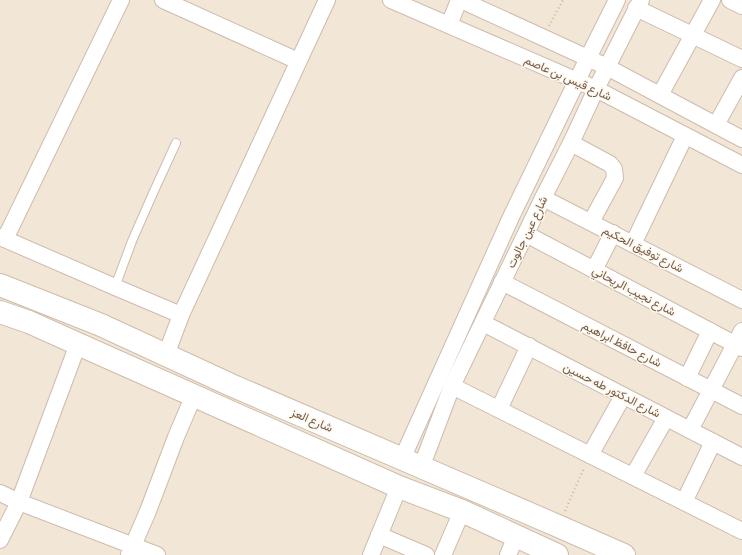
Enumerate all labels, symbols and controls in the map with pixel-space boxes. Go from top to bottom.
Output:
street label: شارع قيس بن عاصم [521,53,613,105]
street label: شارع عين جالوت [504,194,552,271]
street label: شارع توفيق الحكيم [599,224,685,277]
street label: شارع نجيب الريحاني [589,264,678,322]
street label: شارع حافظ ابراهيم [579,319,664,372]
street label: شارع الدكتور طه حسين [560,360,663,422]
street label: شارع العز [287,406,335,437]

